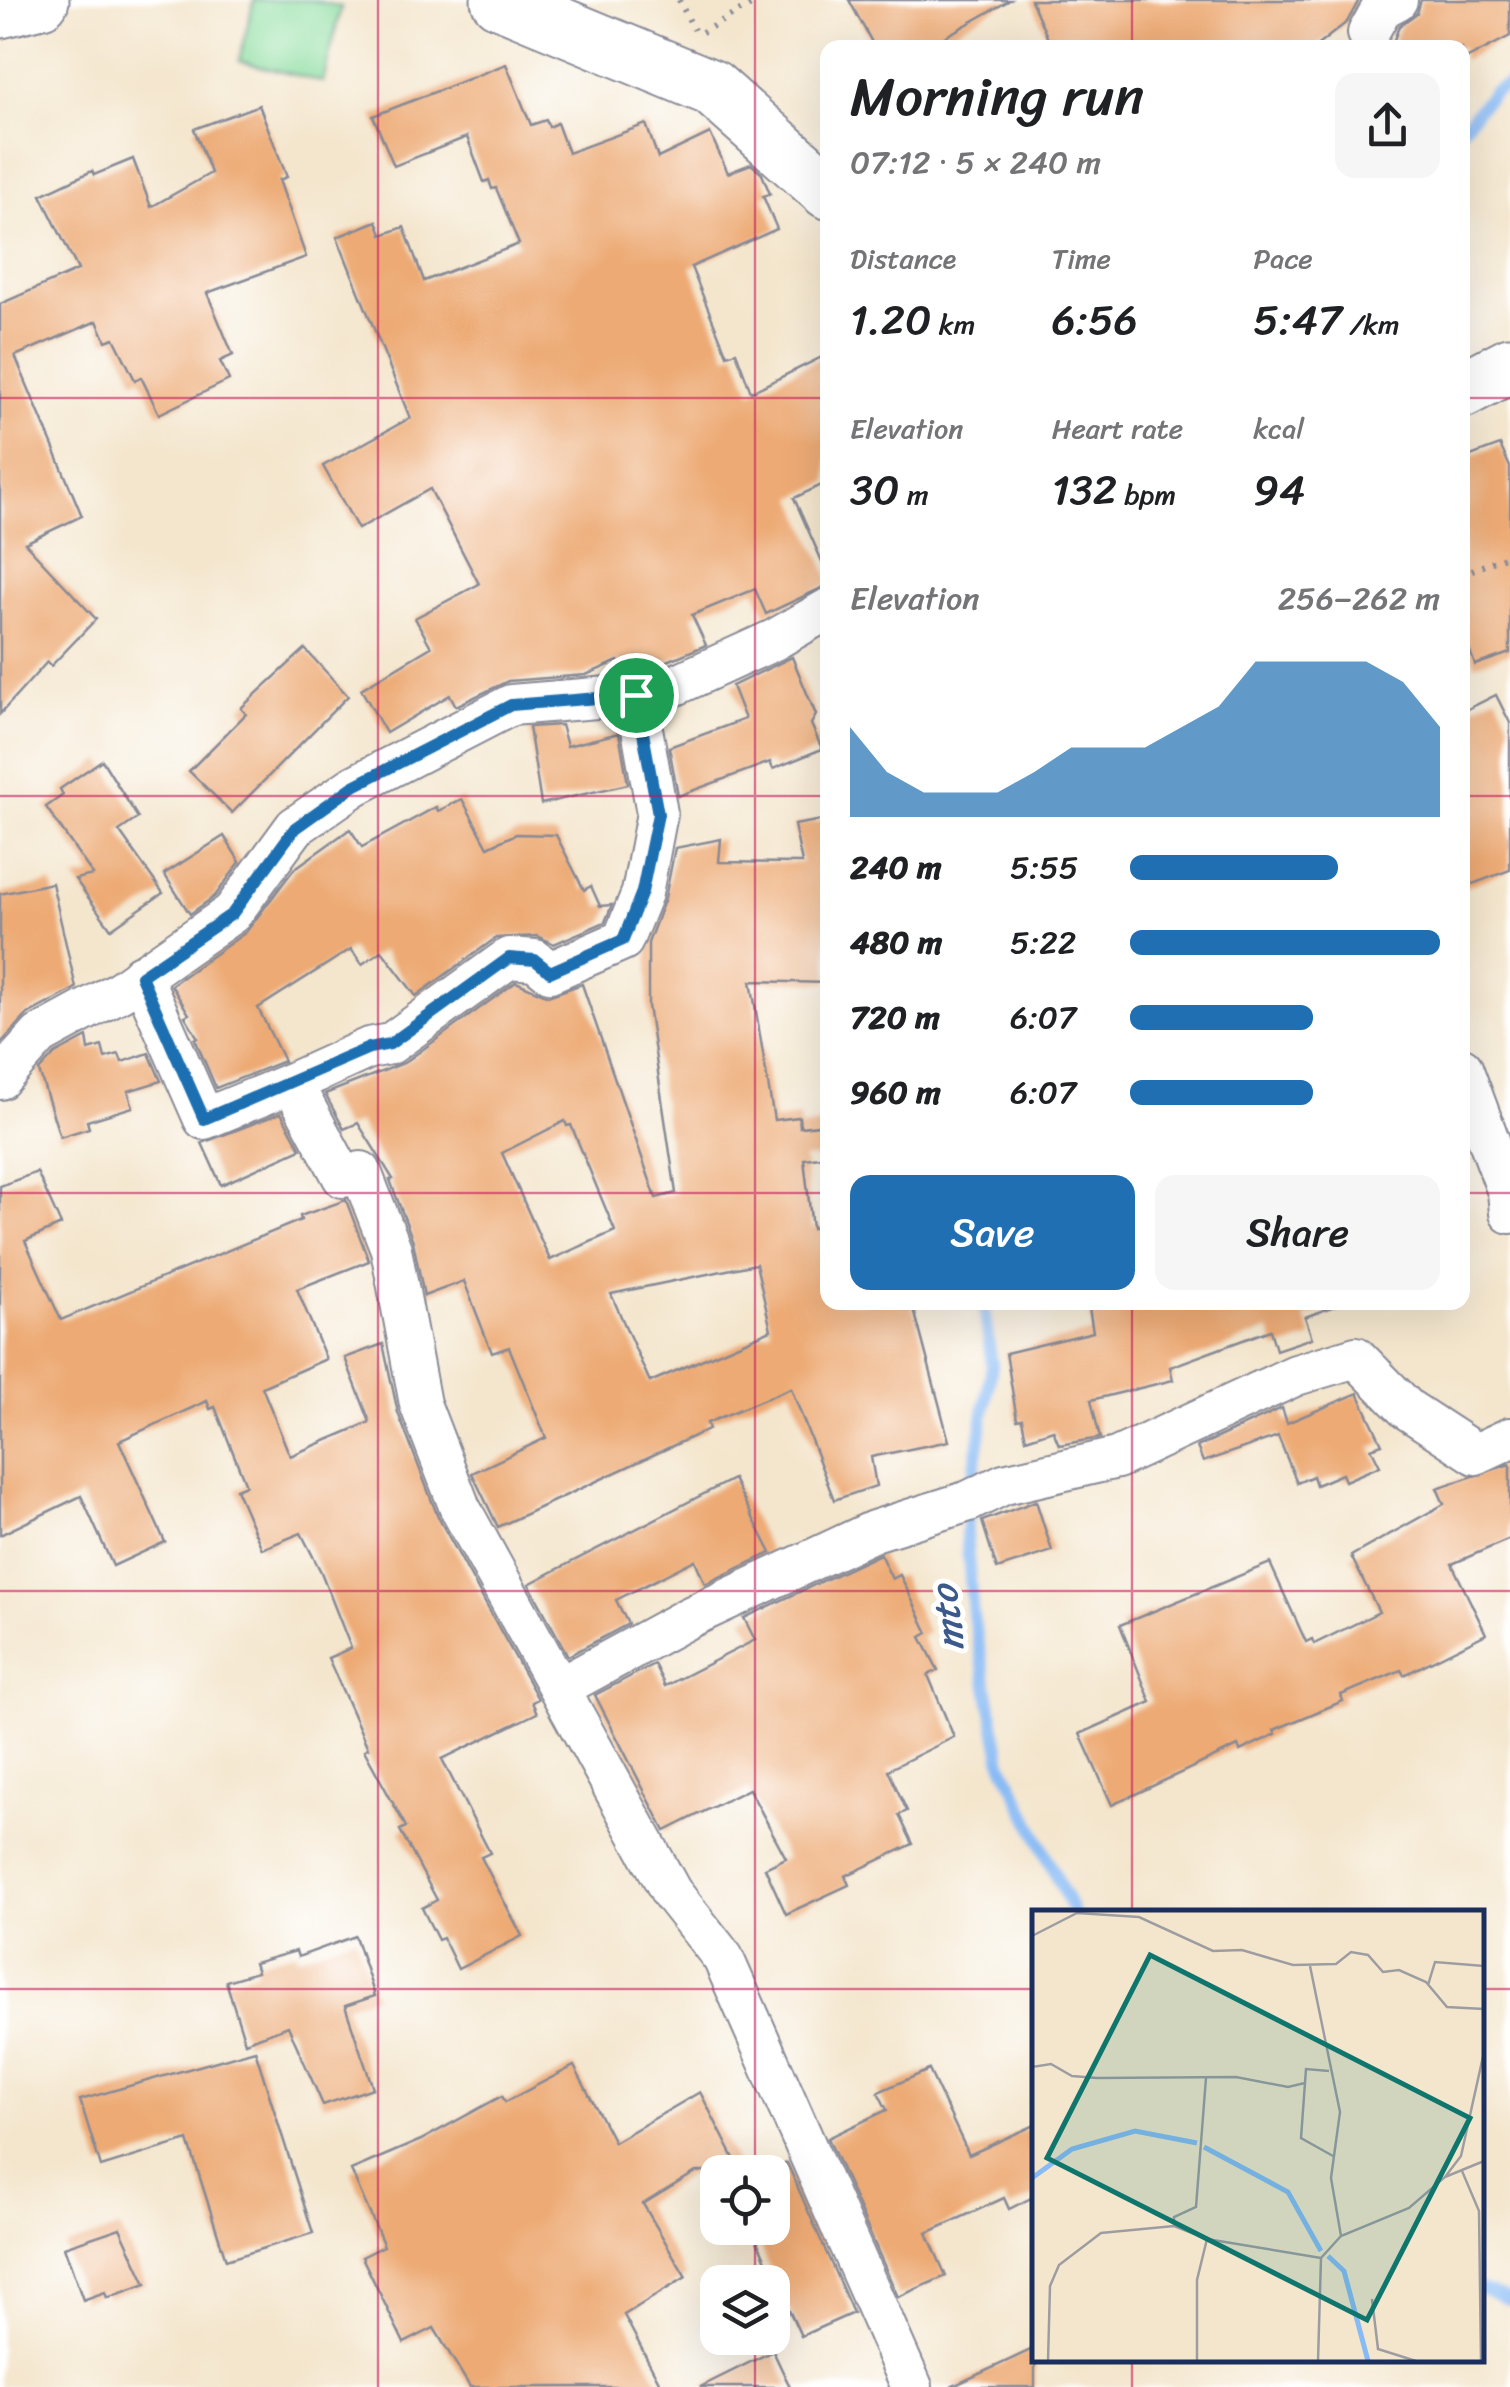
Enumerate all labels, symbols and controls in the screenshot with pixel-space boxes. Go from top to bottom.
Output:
text: Morning run [850,48,1144,145]
button: share [1335,73,1440,178]
text: 07:12 · 5 × 240 m [850,134,1101,191]
text: Distance [850,234,956,283]
text: Time [1052,234,1111,283]
text: Pace [1253,234,1313,283]
text: 1.20 [850,283,931,357]
text: 6:56 [1052,283,1138,357]
text: 5:47 [1253,283,1342,357]
text: km [931,300,975,349]
text: /km [1342,300,1399,349]
text: Elevation [850,404,963,453]
text: Heart rate [1052,404,1183,453]
text: kcal [1253,404,1304,453]
text: 30 [850,453,900,527]
text: 132 [1052,453,1117,527]
text: 94 [1253,453,1305,527]
text: m [900,470,928,519]
text: bpm [1117,470,1176,519]
text: Elevation [850,570,980,627]
text: 256–262 m [1278,570,1440,627]
pin [594,653,679,738]
icon: arrive [609,668,664,723]
text: 240 m [850,839,942,896]
text: 5:55 [1010,839,1078,896]
text: 480 m [850,914,942,971]
text: 5:22 [1010,914,1076,971]
text: 720 m [850,989,940,1046]
text: 6:07 [1010,989,1076,1046]
text: 960 m [850,1064,941,1121]
text: 6:07 [1010,1064,1076,1121]
button: Save [850,1175,1135,1290]
button: Share [1155,1175,1440,1290]
water label: mto [910,1578,985,1654]
inset map [1032,1910,1485,2362]
map controls [700,2155,790,2355]
button: locate [700,2155,790,2245]
button: layers [700,2265,790,2355]

